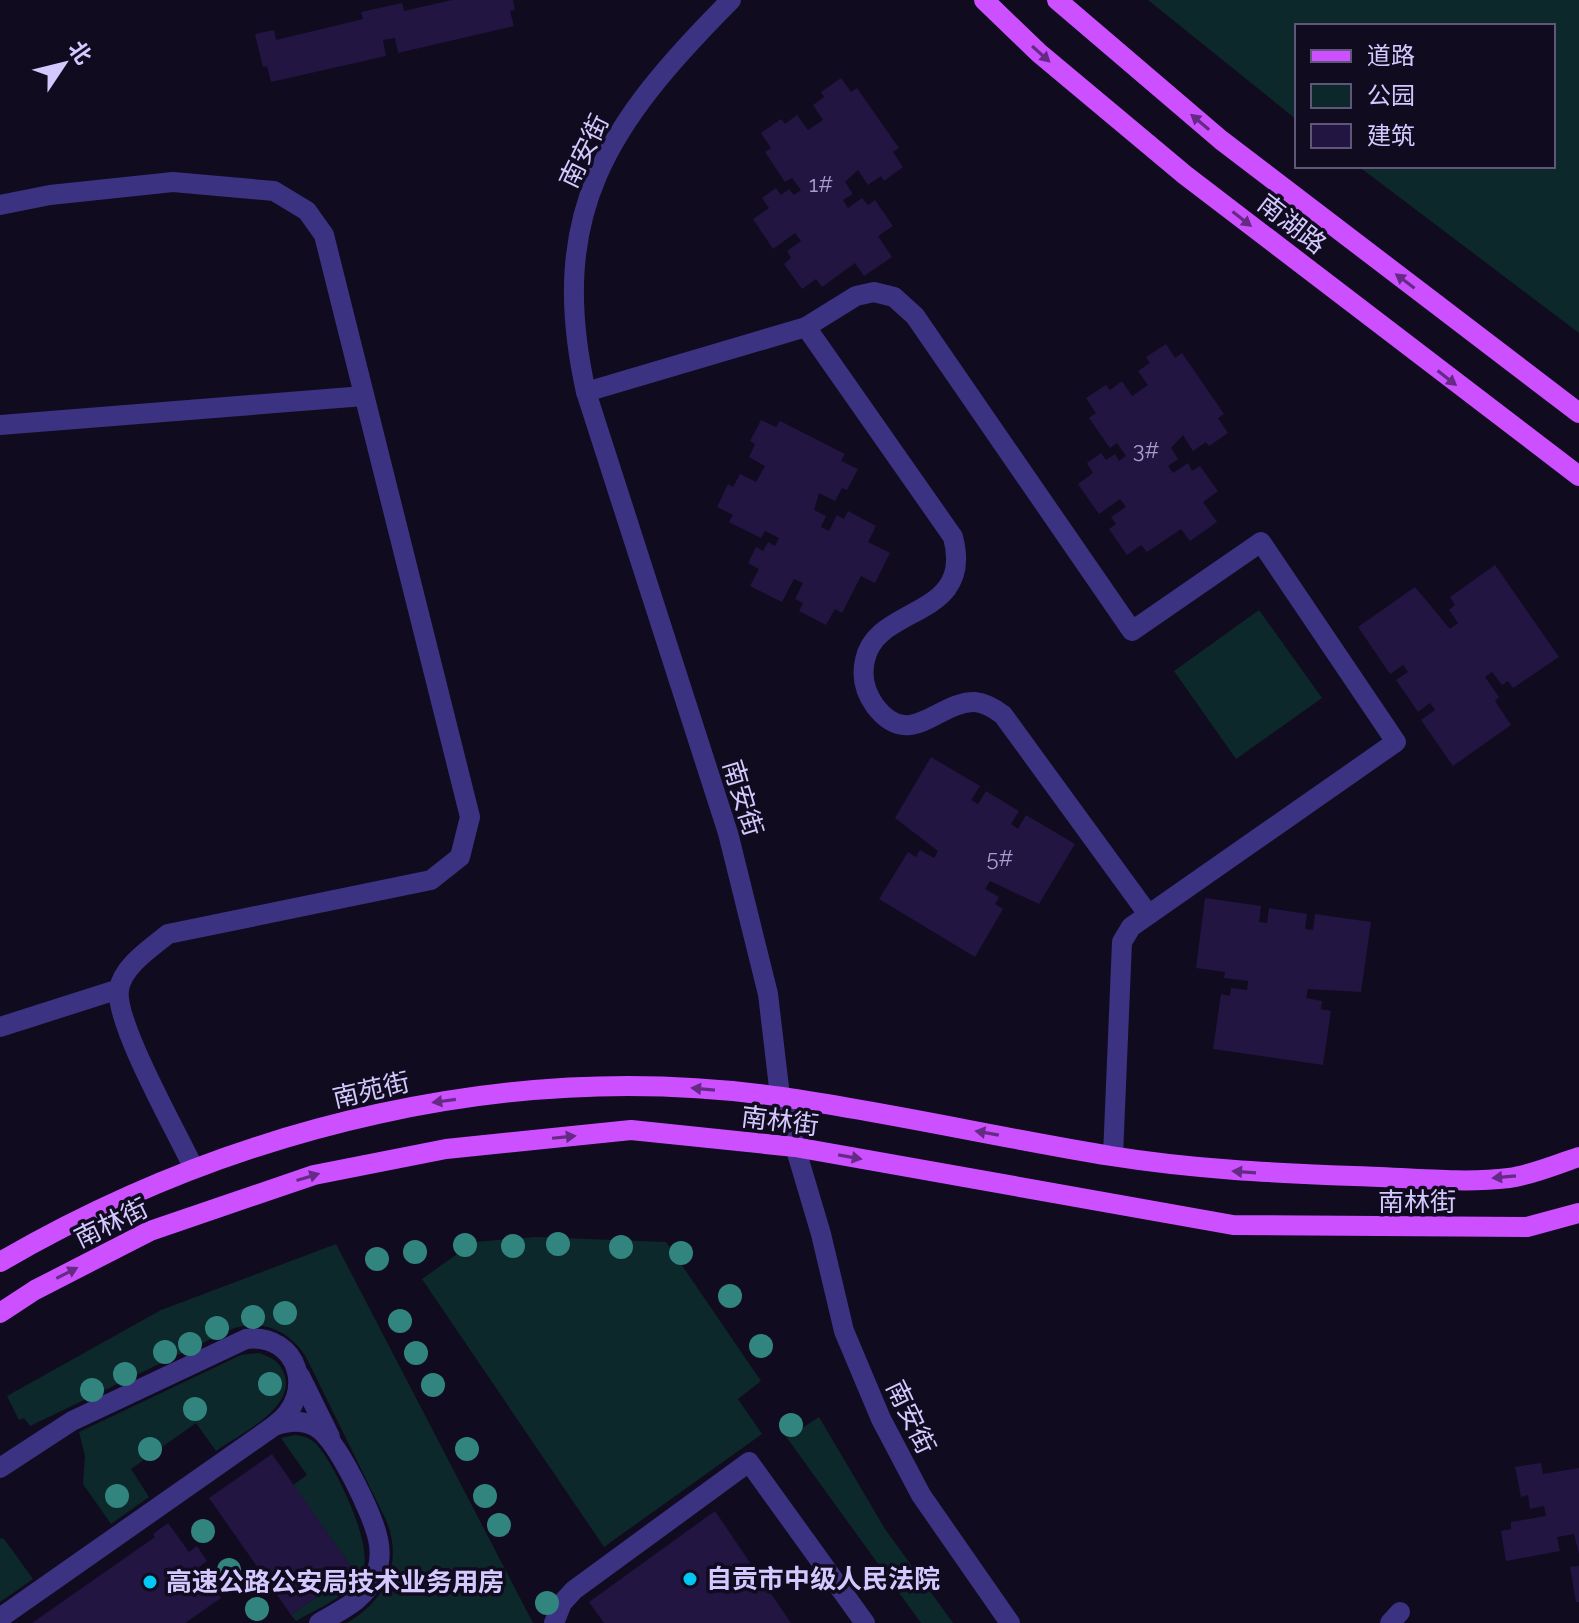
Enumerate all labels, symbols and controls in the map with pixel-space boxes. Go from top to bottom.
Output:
north arrow [24,24,104,104]
legend [1295,24,1555,168]
text: 北 [63,36,97,69]
text: 道路 [1367,41,1415,70]
one-way arrow [1030,45,1050,62]
text: 公园 [1367,81,1415,110]
street label: 南安街 [553,109,615,193]
one-way arrow [1190,114,1209,132]
text: 建筑 [1367,121,1415,150]
house number: 1# [809,171,833,197]
street label: 南湖路 [1252,188,1332,260]
one-way arrow [1232,210,1252,226]
one-way arrow [1395,274,1416,290]
one-way arrow [1437,369,1457,386]
house number: 3# [1133,437,1159,463]
street label: 南安街 [717,756,769,840]
house number: 5# [987,845,1014,871]
street label: 南苑街 [330,1067,412,1113]
one-way arrow [690,1082,715,1095]
one-way arrow [431,1095,456,1108]
street label: 南林街 [739,1101,821,1141]
one-way arrow [974,1127,999,1139]
one-way arrow [552,1130,577,1143]
one-way arrow [838,1152,863,1164]
one-way arrow [1231,1165,1256,1178]
one-way arrow [296,1170,320,1183]
one-way arrow [1491,1171,1516,1184]
street label: 南林街 [1378,1187,1456,1217]
street label: 南林街 [69,1192,153,1254]
one-way arrow [56,1267,79,1280]
street label: 南安街 [880,1375,942,1459]
place label: 自贡市中级人民法院 [706,1564,940,1594]
place label: 高速公路公安局技术业务用房 [166,1567,504,1597]
marker: 自贡市中级人民法院 [681,1570,699,1588]
marker: 高速公路公安局技术业务用房 [141,1573,159,1591]

